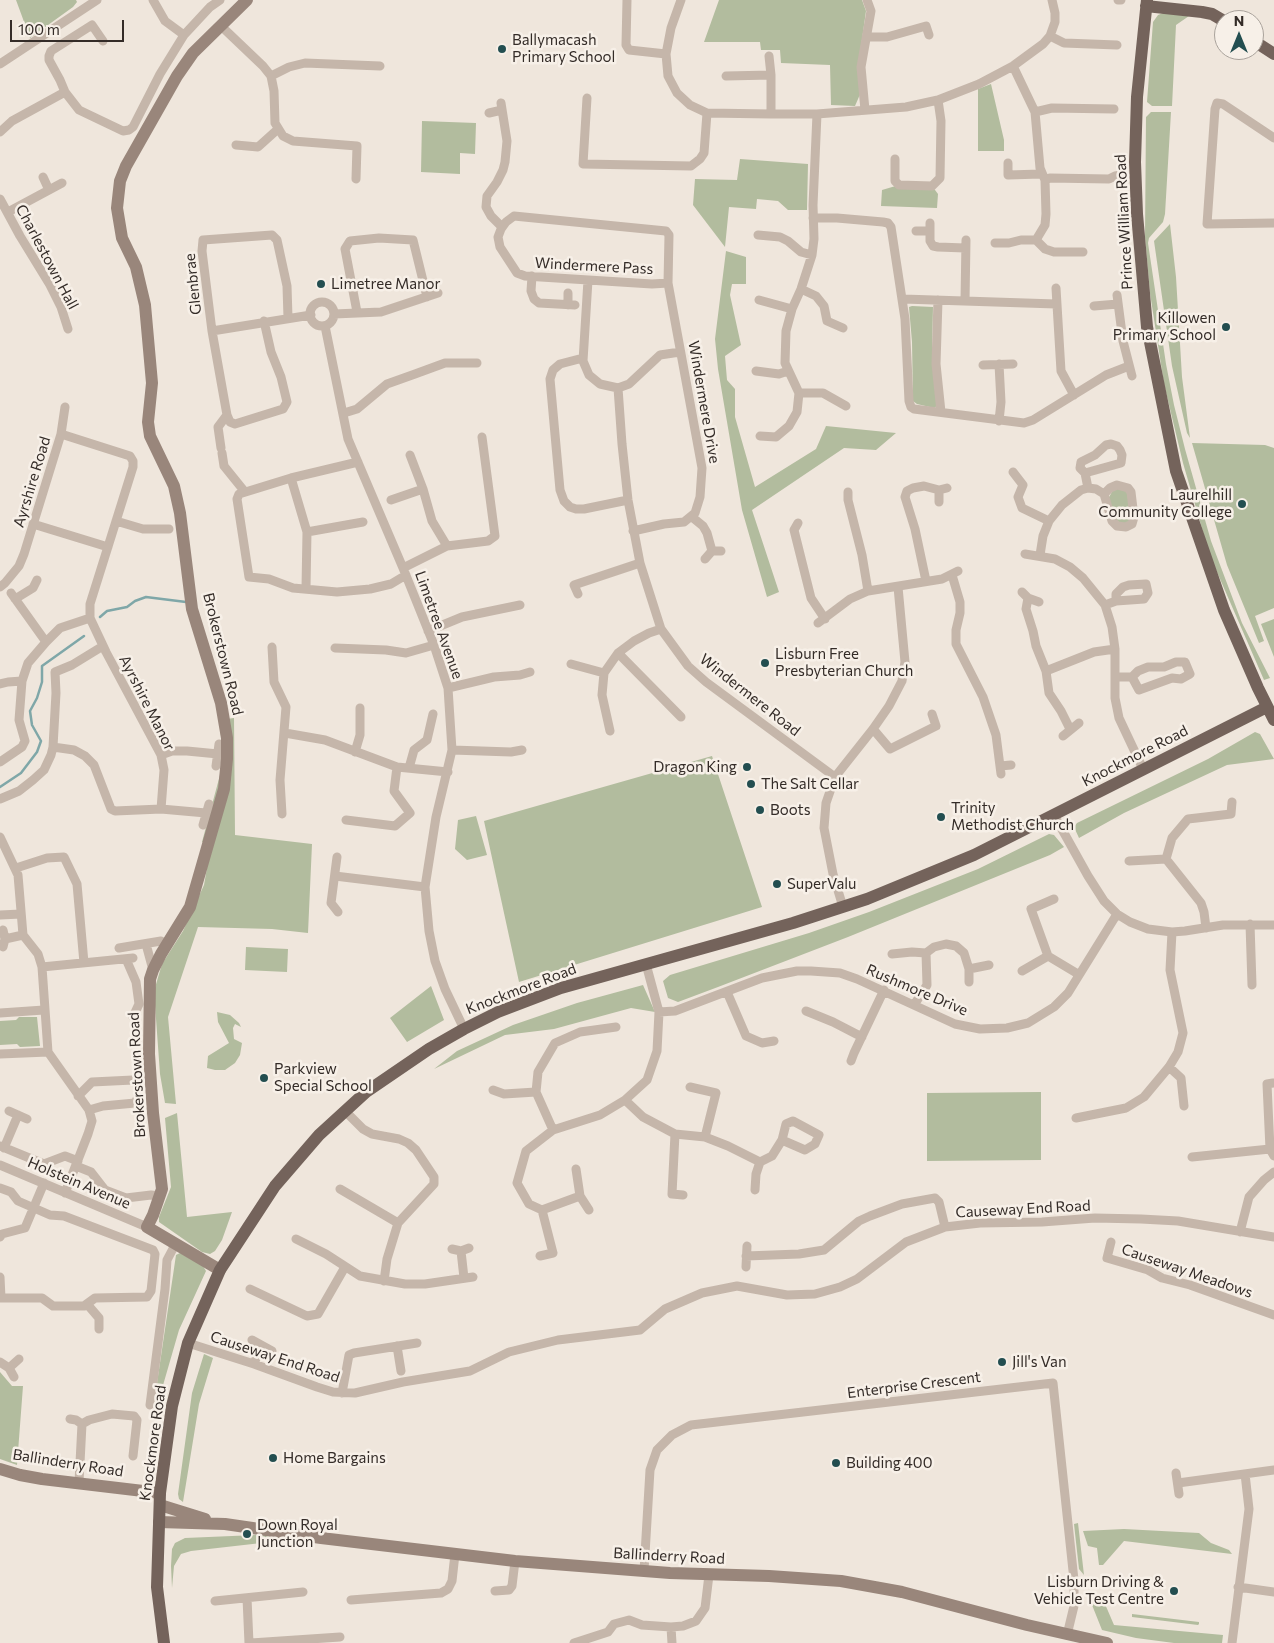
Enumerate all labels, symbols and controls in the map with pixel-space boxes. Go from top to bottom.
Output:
scale bar [12,10,126,42]
north arrow [1214,10,1264,60]
text: N [1234,12,1244,29]
text: 100 m [18,20,60,38]
place label: Ballymacash Primary School [512,31,615,66]
marker: Ballymacash Primary School [496,43,508,55]
street label: Prince William Road [1111,154,1137,290]
street label: Charlestown Hall [12,202,82,312]
street label: Glenbrae [181,252,205,316]
street label: Windermere Pass [534,254,654,278]
place label: Limetree Manor [331,275,441,293]
marker: Limetree Manor [315,278,327,290]
place label: Killowen Primary School [1113,309,1216,344]
marker: Killowen Primary School [1220,321,1232,333]
street label: Windermere Drive [684,339,724,465]
street label: Ayrshire Road [10,434,54,530]
place label: Laurelhill Community College [1098,486,1232,521]
marker: Laurelhill Community College [1236,498,1248,510]
street label: Limetree Avenue [411,568,467,682]
street label: Brokerstown Road [199,591,247,717]
place label: Lisburn Free Presbyterian Church [775,645,913,680]
street label: Windermere Road [696,650,804,740]
street label: Ayrshire Manor [115,652,179,754]
marker: Lisburn Free Presbyterian Church [759,657,771,669]
street label: Knockmore Road [1079,721,1191,791]
place label: Dragon King [653,758,737,776]
marker: Dragon King [741,761,753,773]
place label: The Salt Cellar [761,775,859,793]
marker: The Salt Cellar [745,778,757,790]
place label: Trinity Methodist Church [951,799,1074,834]
place label: Boots [770,801,810,819]
marker: Boots [754,804,766,816]
marker: Trinity Methodist Church [935,811,947,823]
place label: SuperValu [787,875,856,893]
marker: SuperValu [771,878,783,890]
street label: Knockmore Road [463,960,579,1018]
street label: Rushmore Drive [864,961,970,1019]
street label: Brokerstown Road [125,1012,149,1138]
place label: Parkview Special School [274,1060,372,1095]
marker: Parkview Special School [258,1072,270,1084]
street label: Holstein Avenue [25,1153,133,1213]
street label: Causeway End Road [955,1196,1091,1222]
street label: Causeway Meadows [1119,1240,1255,1302]
street label: Causeway End Road [208,1328,342,1386]
place label: Jill's Van [1012,1353,1067,1371]
marker: Jill's Van [996,1356,1008,1368]
street label: Enterprise Crescent [846,1368,982,1402]
street label: Knockmore Road [136,1384,170,1502]
street label: Ballinderry Road [11,1445,125,1481]
place label: Home Bargains [283,1449,386,1467]
marker: Home Bargains [267,1452,279,1464]
place label: Building 400 [846,1454,932,1472]
marker: Building 400 [830,1457,842,1469]
place label: Down Royal Junction [257,1516,338,1551]
marker: Down Royal Junction [241,1528,253,1540]
street label: Ballinderry Road [613,1544,725,1568]
place label: Lisburn Driving & Vehicle Test Centre [1034,1573,1164,1608]
marker: Lisburn Driving & Vehicle Test Centre [1168,1585,1180,1597]

